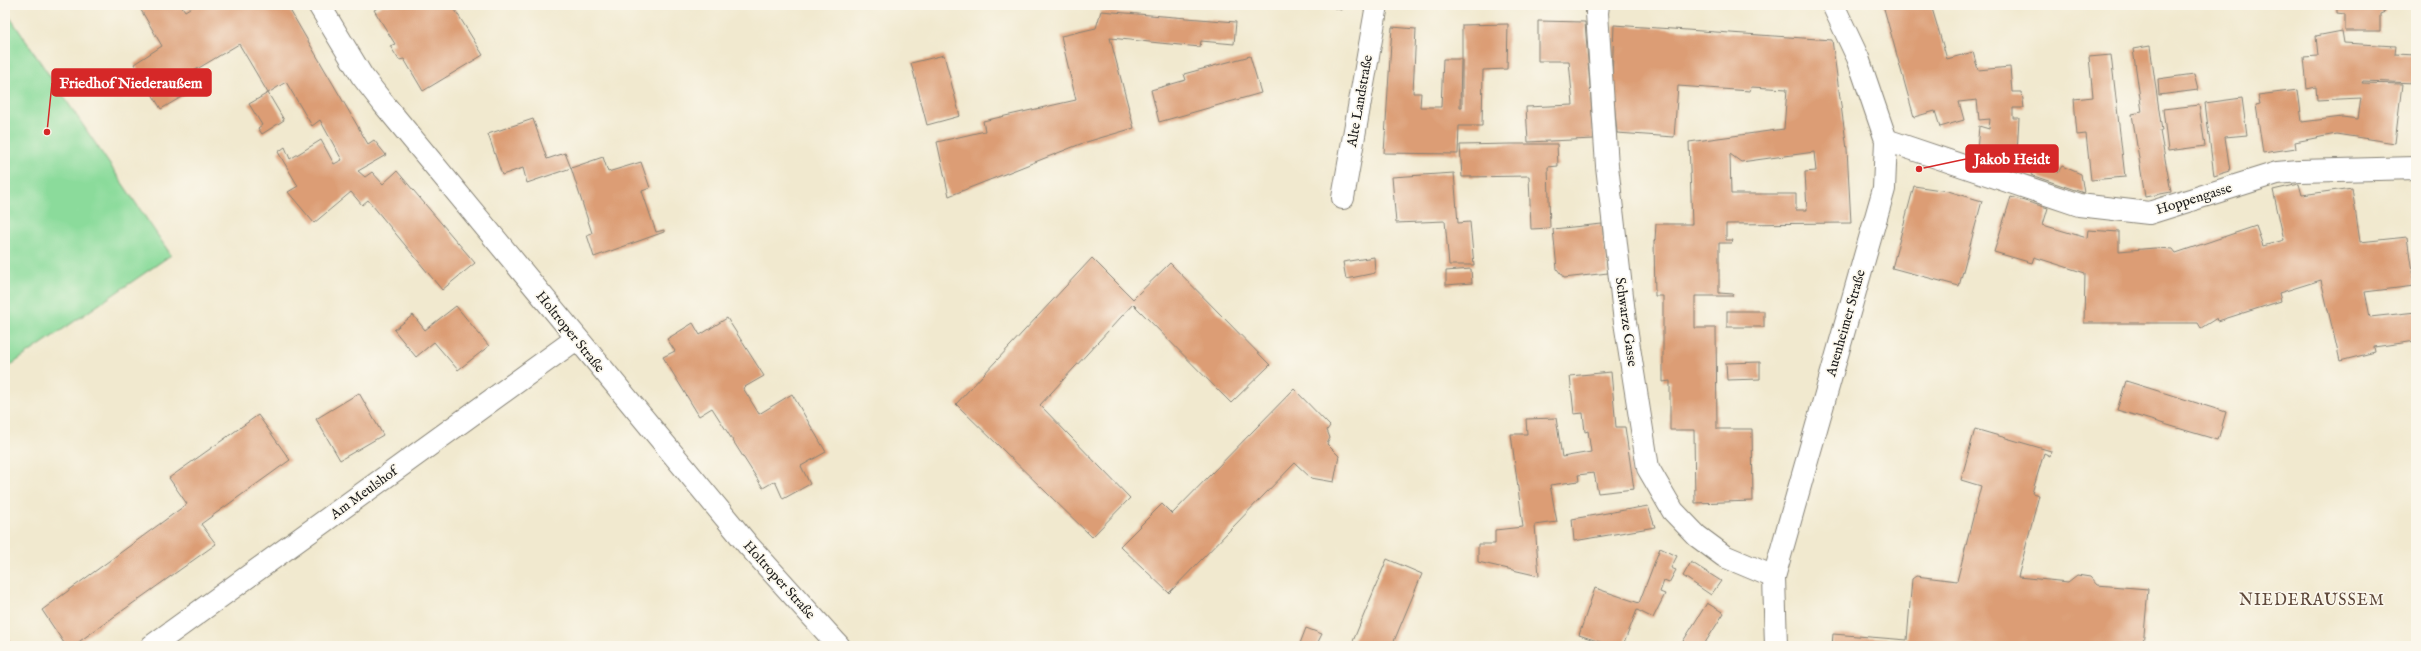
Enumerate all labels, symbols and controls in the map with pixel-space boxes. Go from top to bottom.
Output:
street label: Alte Landstraße [1343,53,1377,149]
callout: Friedhof Niederaußem [52,69,211,96]
text: Friedhof Niederaußem [60,74,203,93]
callout: Jakob Heidt [1966,145,2058,172]
text: Jakob Heidt [1972,150,2051,169]
street label: Hoppengasse [2154,179,2235,219]
street label: Auenheimer Straße [1822,267,1870,380]
street label: Schwarze Gasse [1611,276,1641,368]
street label: Holtroper Straße [532,288,609,377]
street label: Am Meulshof [326,461,404,524]
street label: Holtroper Straße [739,537,819,623]
district label: NIEDERAUSSEM [2239,591,2385,611]

